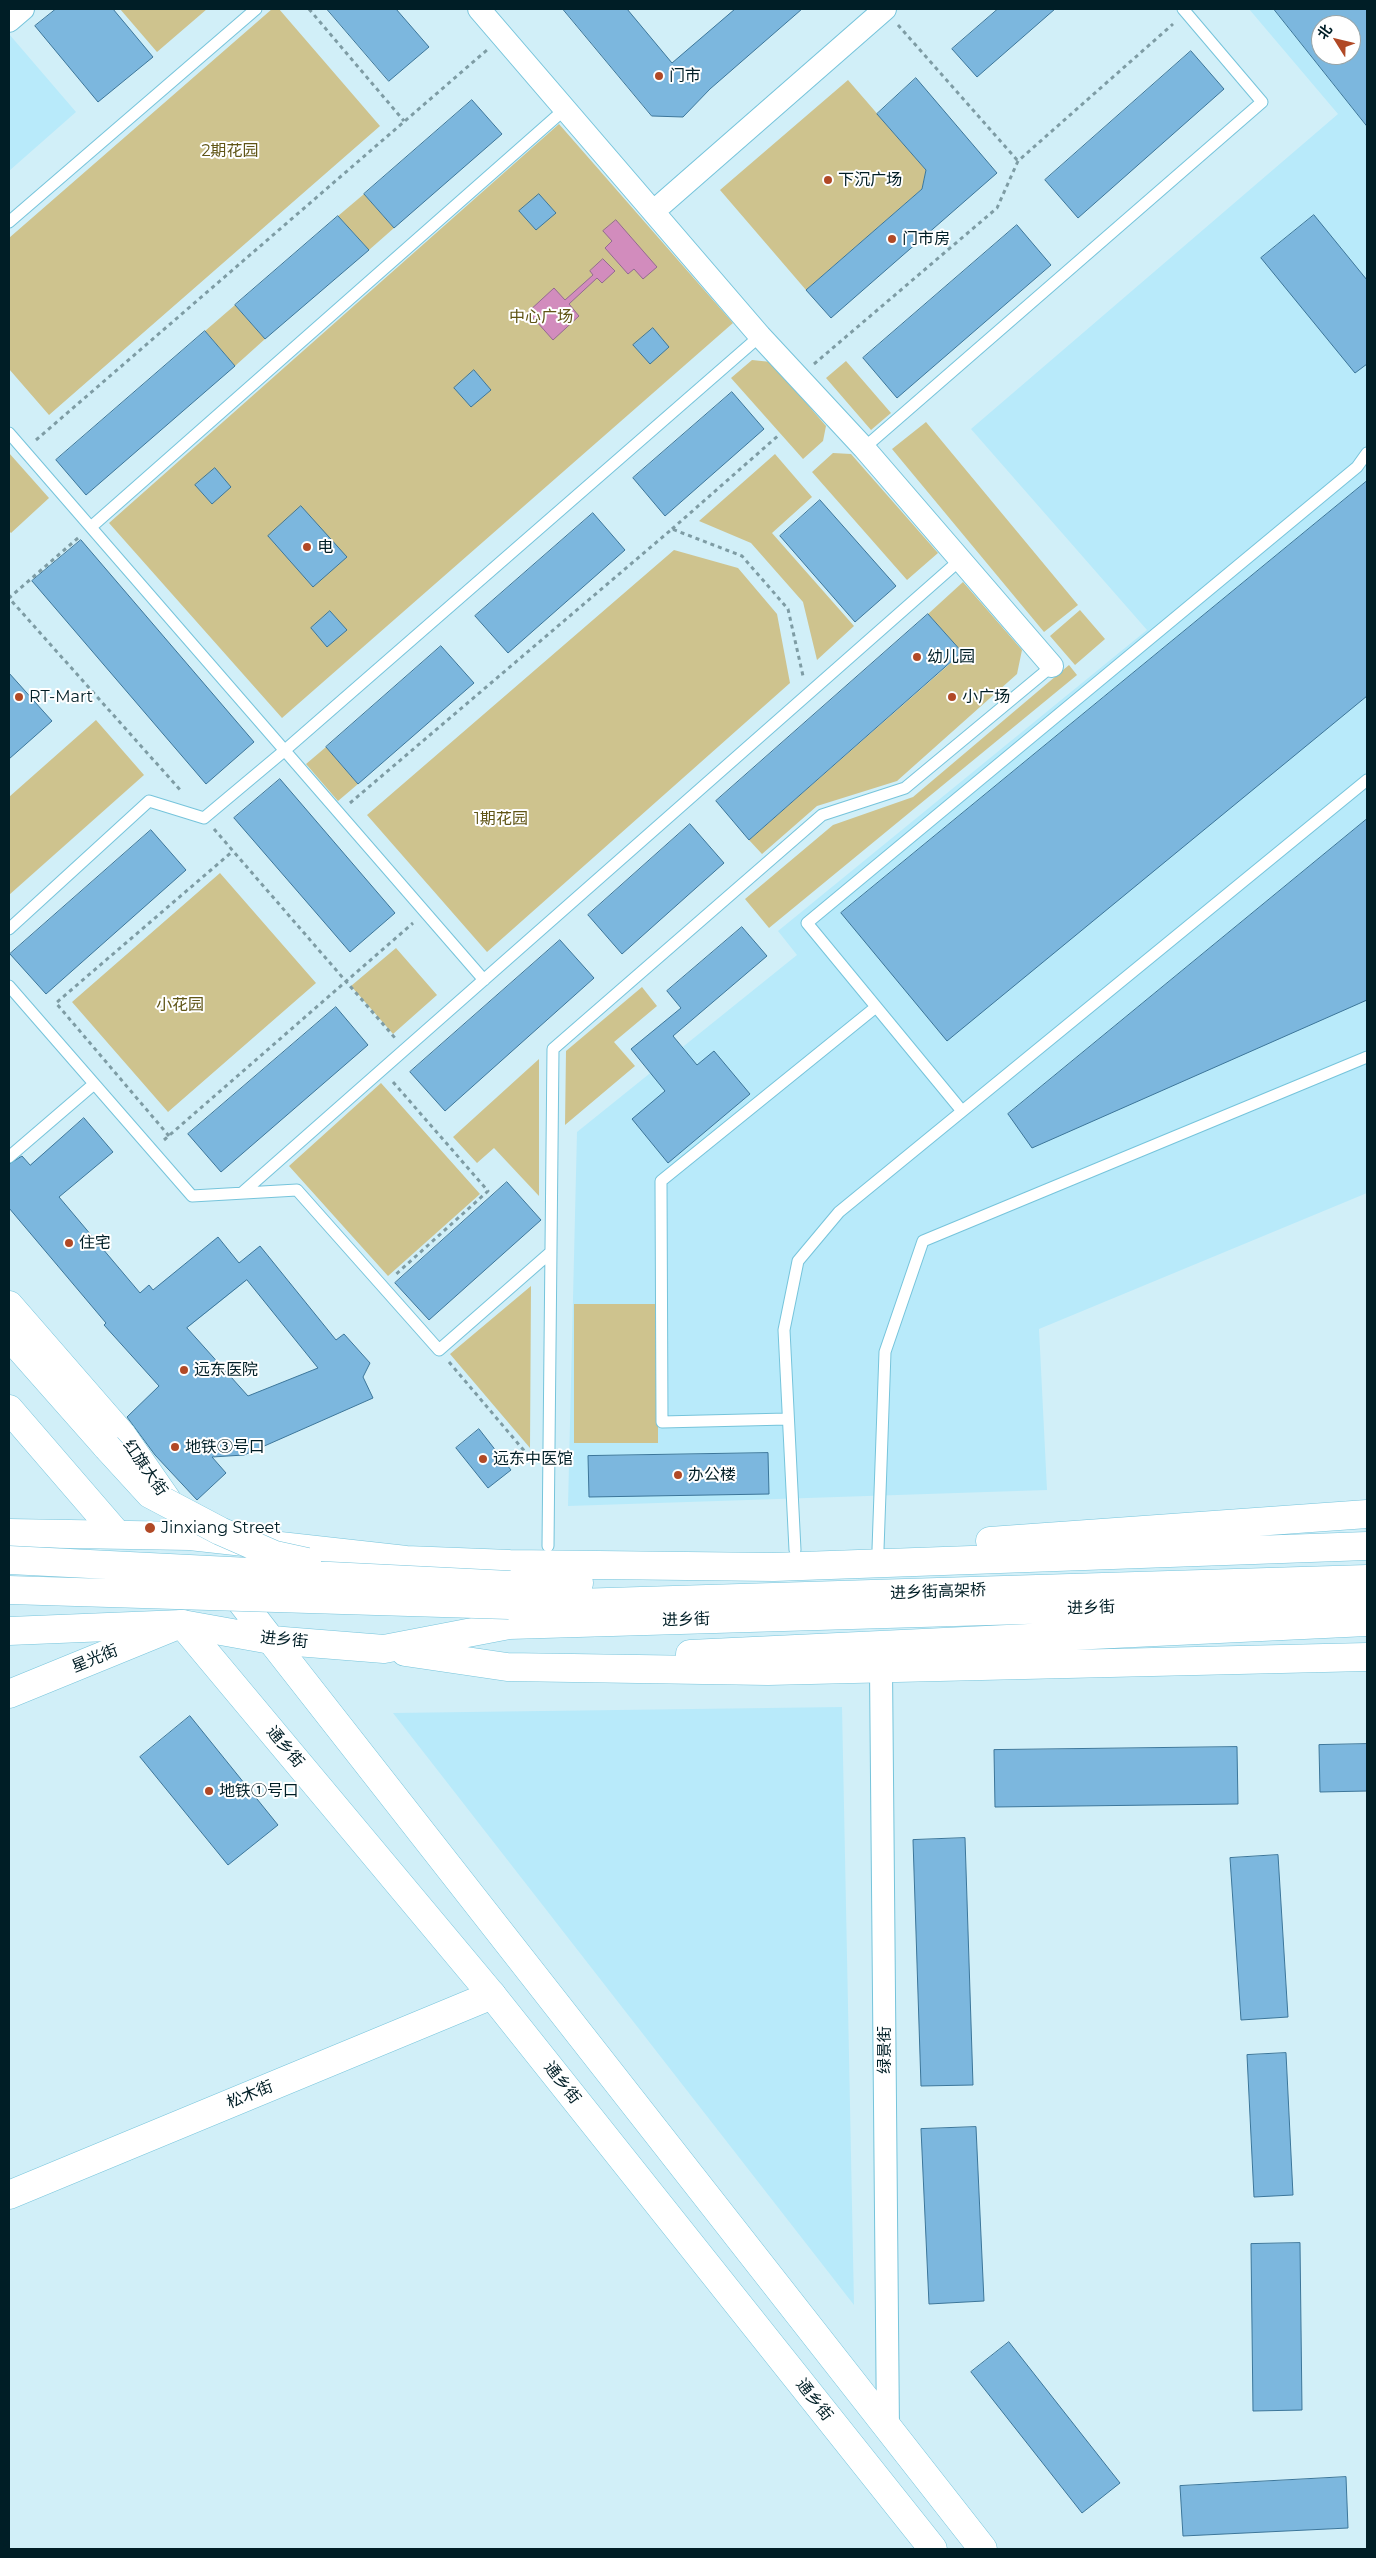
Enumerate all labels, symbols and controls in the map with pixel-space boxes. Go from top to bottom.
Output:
north arrow [1311,15,1361,65]
text: 北 [1313,21,1336,43]
place label: 门市 [669,66,701,86]
marker: 门市 [653,70,665,82]
park label: 2期花园 [201,141,259,161]
place label: 下沉广场 [838,170,902,190]
marker: 下沉广场 [822,174,834,186]
place label: 门市房 [902,229,950,249]
marker: 门市房 [886,233,898,245]
park label: 中心广场 [509,307,573,327]
place label: 电 [317,537,333,557]
marker: 电 [301,541,313,553]
place label: 幼儿园 [927,647,975,667]
marker: 幼儿园 [911,651,923,663]
place label: RT-Mart [29,687,93,707]
place label: 小广场 [962,687,1010,707]
marker: RT-Mart [13,691,25,703]
marker: 小广场 [946,691,958,703]
park label: 1期花园 [474,809,528,829]
park label: 小花园 [156,995,204,1015]
place label: 住宅 [79,1233,111,1253]
marker: 住宅 [63,1237,75,1249]
place label: 远东医院 [194,1360,258,1380]
marker: 远东医院 [178,1364,190,1376]
street label: 红旗大街 [119,1436,171,1500]
place label: 地铁③号口 [185,1437,265,1457]
marker: 地铁③号口 [169,1441,181,1453]
place label: 远东中医馆 [493,1449,573,1469]
marker: 远东中医馆 [477,1453,489,1465]
place label: 办公楼 [688,1465,736,1485]
marker: 办公楼 [672,1469,684,1481]
place label: Jinxiang Street [161,1518,281,1538]
marker: Jinxiang Street [143,1521,157,1535]
street label: 进乡街高架桥 [890,1581,986,1603]
street label: 进乡街 [1067,1598,1115,1618]
street label: 进乡街 [662,1610,710,1630]
street label: 进乡街 [259,1628,309,1652]
street label: 星光街 [69,1641,121,1677]
street label: 通乡街 [262,1722,308,1772]
place label: 地铁①号口 [219,1781,299,1801]
marker: 地铁①号口 [203,1785,215,1797]
street label: 绿景街 [875,2026,895,2074]
street label: 通乡街 [540,2058,584,2108]
street label: 松木街 [224,2077,276,2113]
street label: 通乡街 [792,2375,836,2425]

